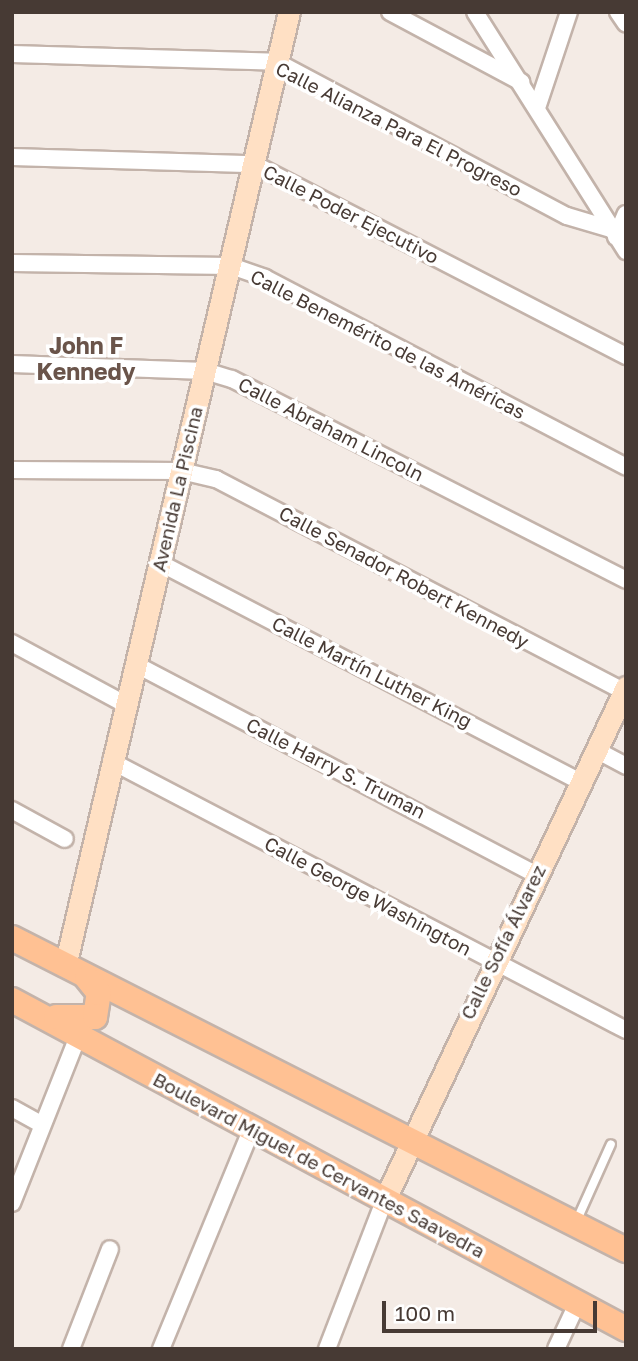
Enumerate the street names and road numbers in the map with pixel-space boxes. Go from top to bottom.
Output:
street label: Calle Alianza Para El Progreso [272,57,526,201]
street label: Calle Poder Ejecutivo [259,160,443,268]
street label: Calle Benemérito de las Américas [247,265,529,423]
street label: Calle Abraham Lincoln [235,372,427,486]
street label: Avenida La Piscina [147,404,207,574]
street label: Calle Senador Robert Kennedy [275,501,533,653]
street label: Calle Martín Luther King [268,612,476,732]
street label: Calle Harry S. Truman [243,713,429,823]
street label: Calle George Washington [261,832,475,960]
street label: Calle Sofía Álvarez [456,861,550,1023]
street label: Boulevard Miguel de Cervantes Saavedra [149,1068,489,1262]

